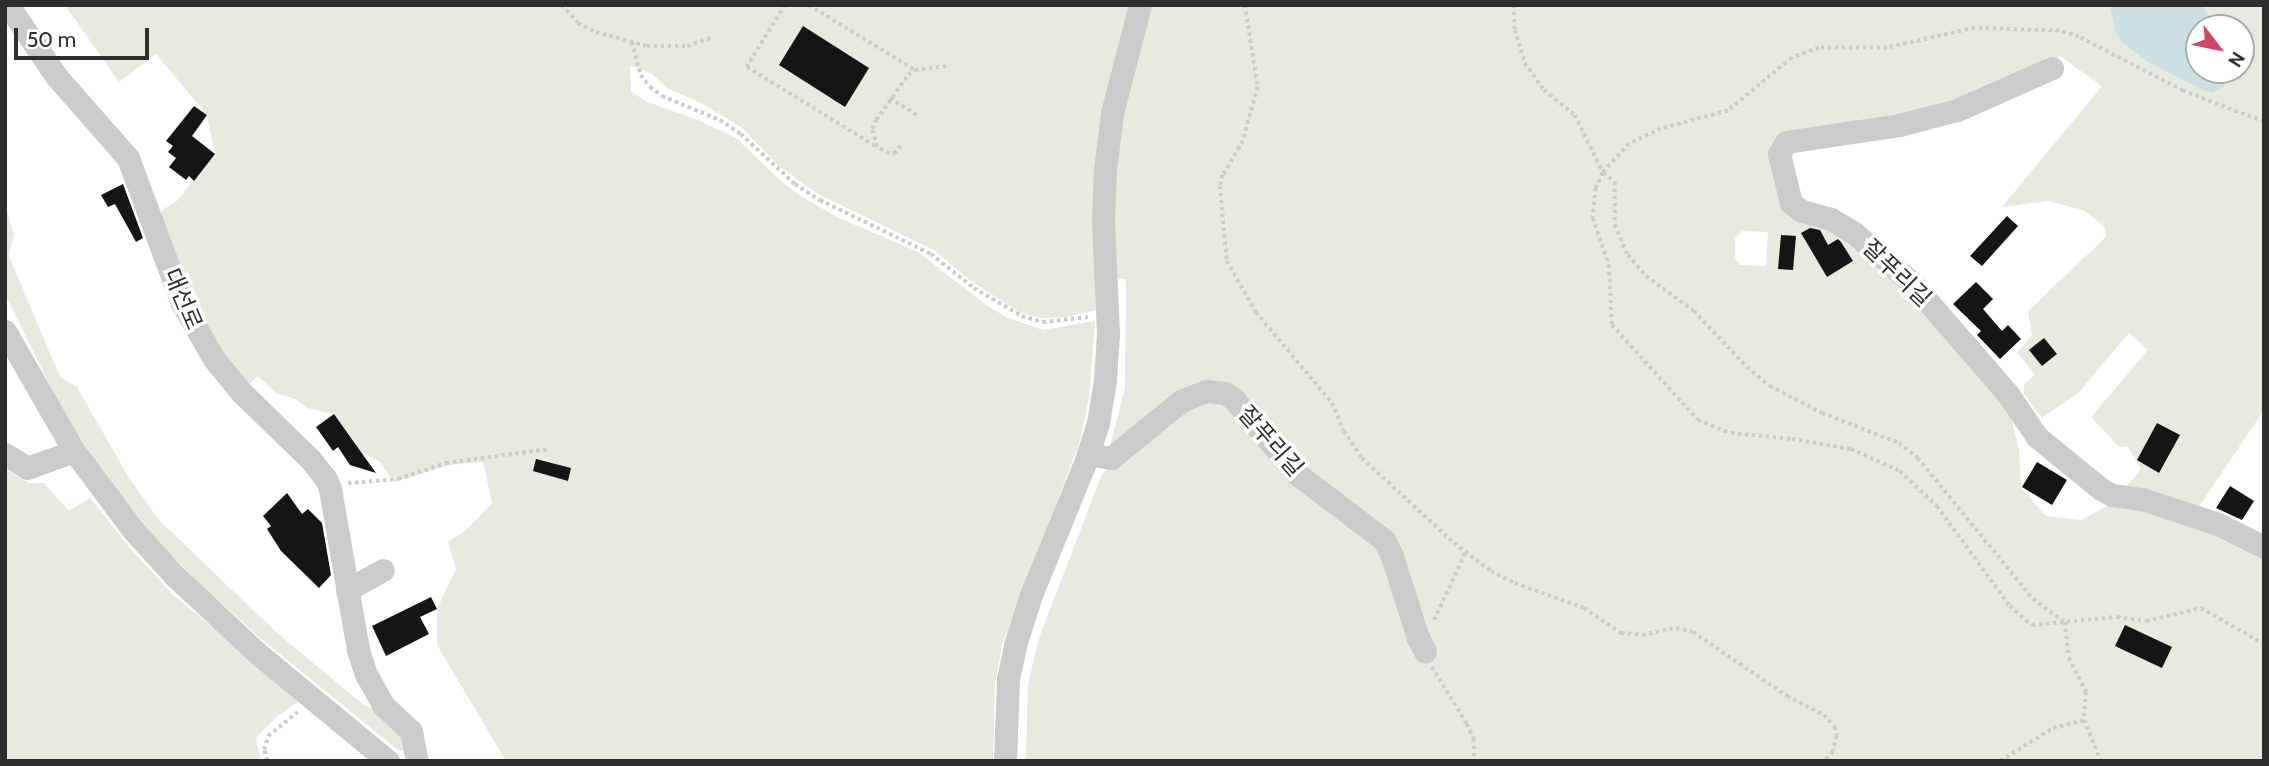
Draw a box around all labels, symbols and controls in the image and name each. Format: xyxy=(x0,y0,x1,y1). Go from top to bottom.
scale bar xyxy=(18,14,152,58)
north arrow xyxy=(2185,14,2255,84)
text: 50 m xyxy=(27,27,76,52)
text: N xyxy=(2223,48,2250,71)
street label: 잘푸리길 xyxy=(1857,234,1937,312)
street label: 대선로 xyxy=(158,264,208,334)
street label: 잘푸리길 xyxy=(1233,400,1309,482)

